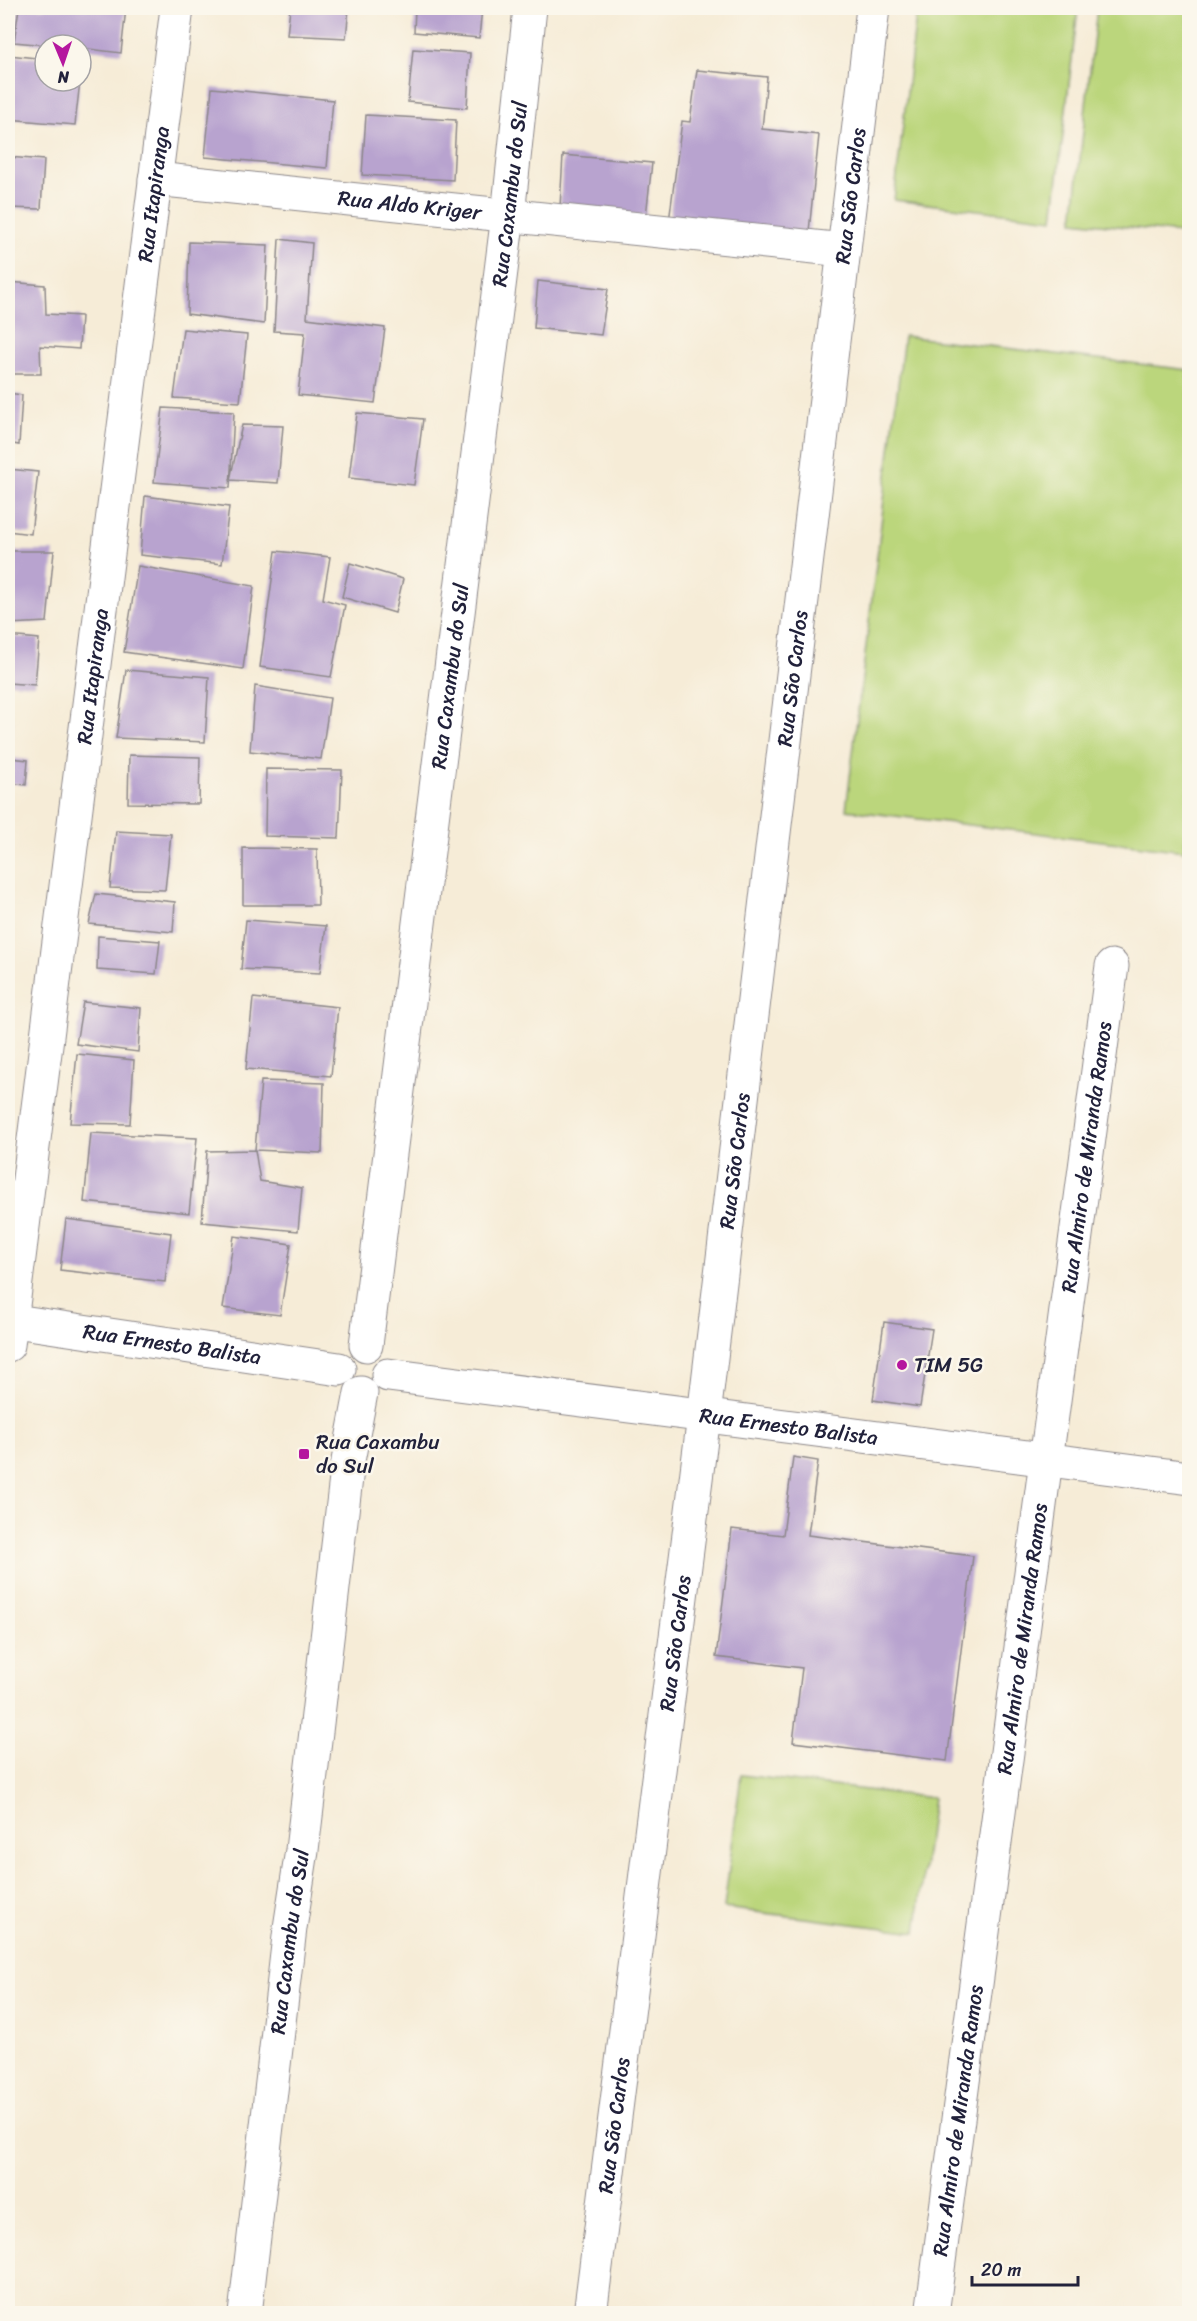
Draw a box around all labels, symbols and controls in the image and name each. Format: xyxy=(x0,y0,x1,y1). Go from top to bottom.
north arrow xyxy=(33,33,93,93)
text: N xyxy=(57,63,71,92)
street label: Rua Caxambu do Sul xyxy=(480,98,539,289)
street label: Rua Itapiranga xyxy=(126,124,181,264)
street label: Rua São Carlos xyxy=(823,125,877,266)
street label: Rua Aldo Kriger xyxy=(336,179,485,232)
street label: Rua Caxambu do Sul xyxy=(420,580,481,771)
street label: Rua Itapiranga xyxy=(65,606,120,746)
street label: Rua São Carlos xyxy=(766,608,820,749)
street label: Rua Almiro de Miranda Ramos xyxy=(1050,1019,1123,1295)
street label: Rua São Carlos xyxy=(708,1091,762,1231)
street label: Rua Ernesto Balista xyxy=(81,1312,264,1376)
place label: TIM 5G xyxy=(914,1346,983,1384)
marker: TIM 5G xyxy=(895,1358,909,1372)
street label: Rua Ernesto Balista xyxy=(697,1396,881,1457)
place label: Rua Caxambu do Sul xyxy=(316,1423,440,1485)
marker: Rua Caxambu do Sul xyxy=(297,1447,311,1461)
street label: Rua Almiro de Miranda Ramos xyxy=(985,1501,1059,1777)
street label: Rua São Carlos xyxy=(648,1573,703,1714)
street label: Rua Caxambu do Sul xyxy=(259,1845,321,2036)
street label: Rua Almiro de Miranda Ramos xyxy=(921,1982,995,2259)
street label: Rua São Carlos xyxy=(586,2055,641,2196)
scale bar xyxy=(972,2249,1078,2287)
text: 20 m xyxy=(981,2254,1021,2286)

